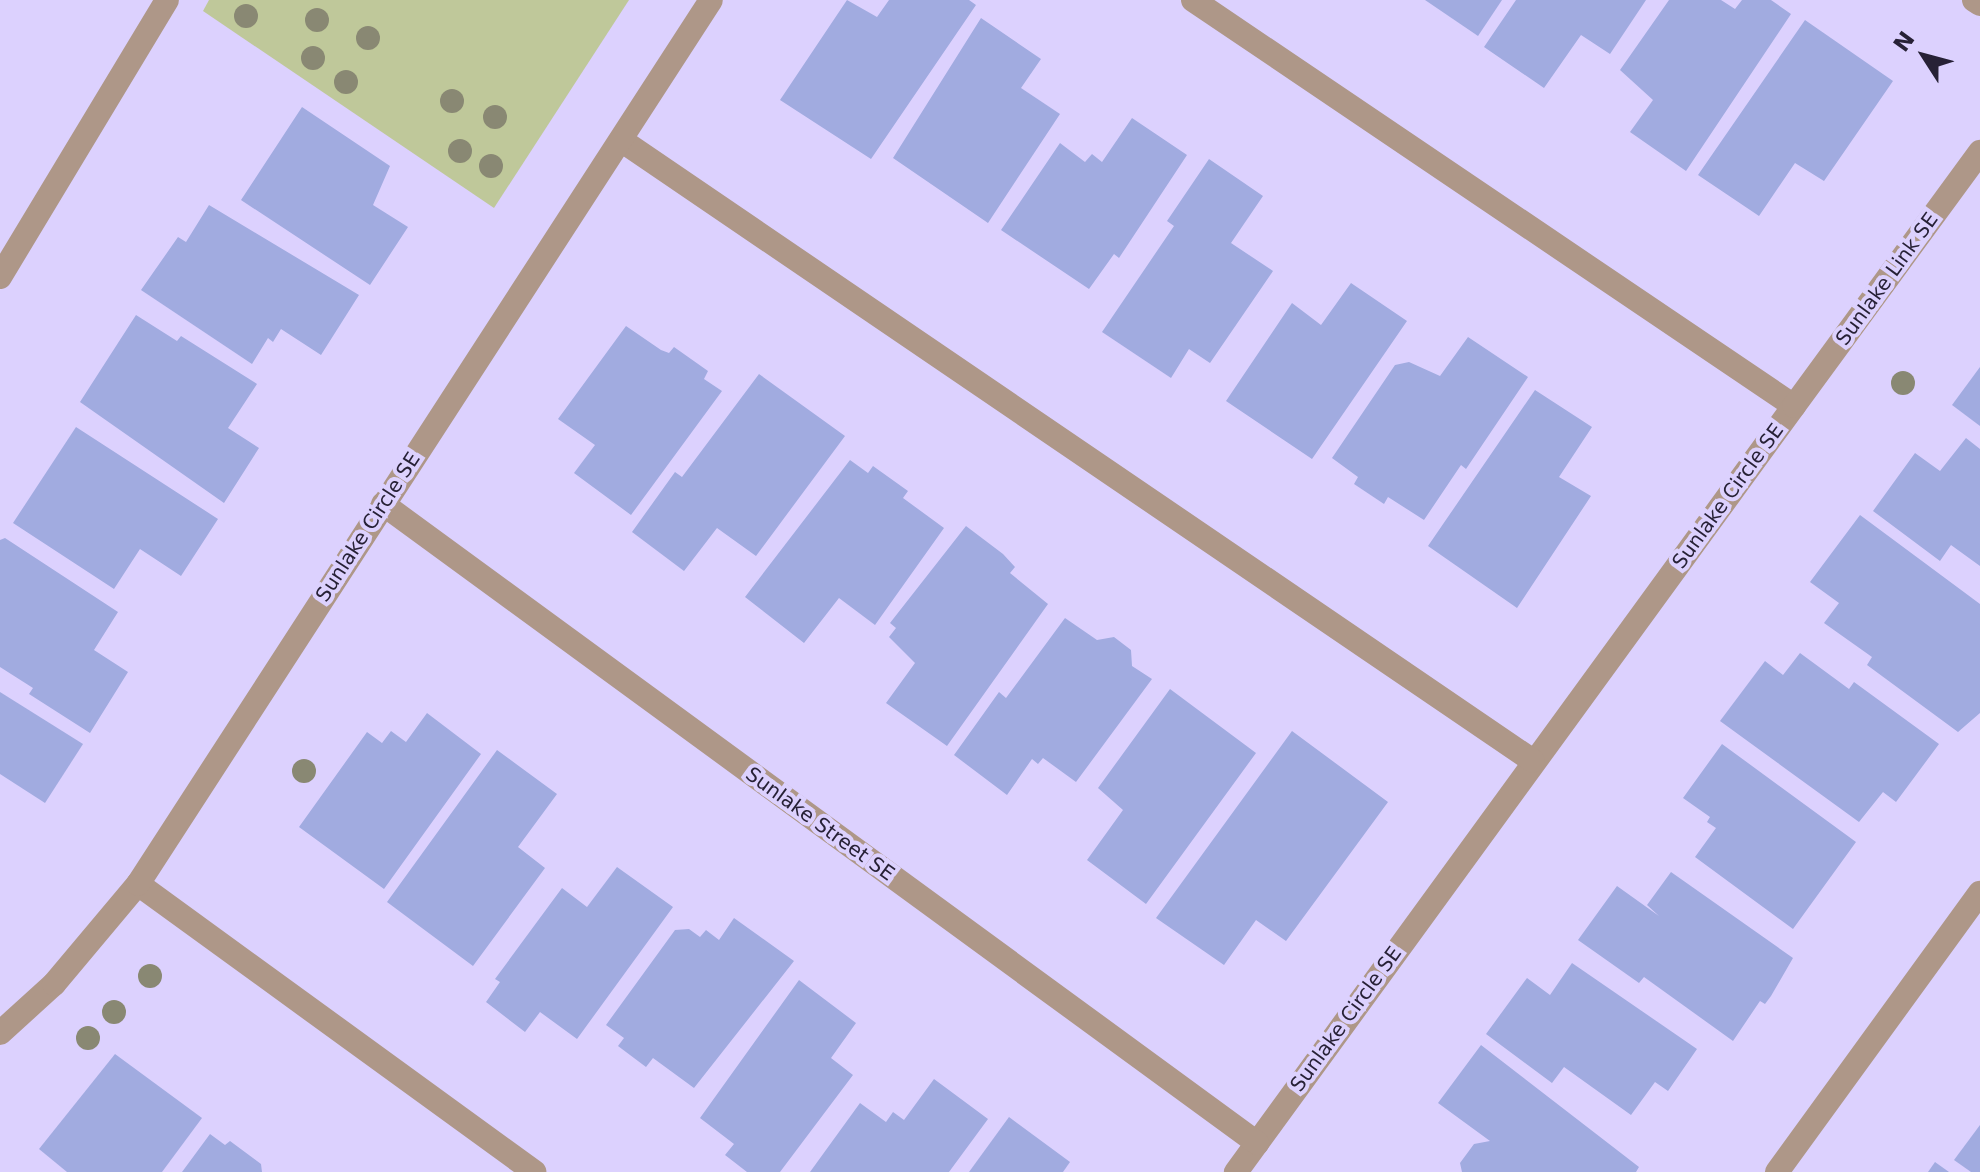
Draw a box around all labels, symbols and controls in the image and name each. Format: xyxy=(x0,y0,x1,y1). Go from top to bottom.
north arrow xyxy=(1884,16,1964,96)
text: N xyxy=(1889,27,1920,56)
street label: Sunlake Link SE xyxy=(1831,208,1943,350)
street label: Sunlake Circle SE xyxy=(1667,419,1789,573)
street label: Sunlake Circle SE xyxy=(311,448,425,606)
street label: Sunlake Street SE xyxy=(741,762,899,886)
street label: Sunlake Circle SE xyxy=(1285,942,1407,1096)

